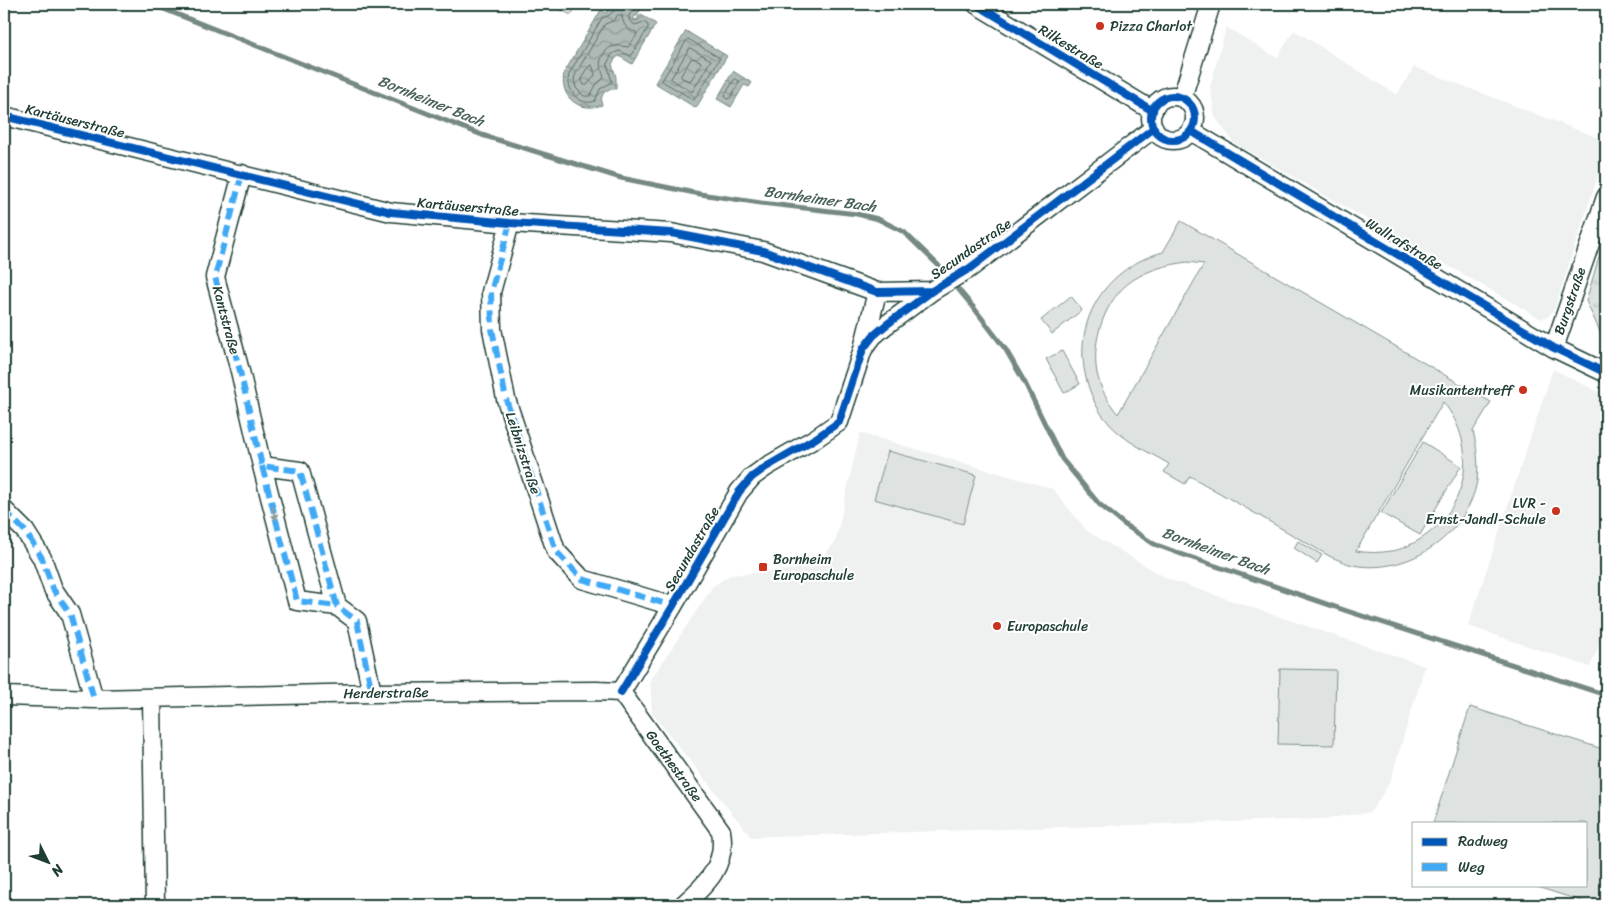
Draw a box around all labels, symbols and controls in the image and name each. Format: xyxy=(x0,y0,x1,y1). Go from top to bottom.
place label: Pizza Charlot xyxy=(1110,14,1193,39)
street label: Rilkestraße xyxy=(1034,18,1108,76)
marker: Pizza Charlot xyxy=(1094,20,1106,32)
water label: Bornheimer Bach xyxy=(374,68,489,135)
street label: Kartäuserstraße xyxy=(23,97,127,145)
water label: Bornheimer Bach xyxy=(762,178,879,220)
street label: Kartäuserstraße xyxy=(416,190,520,224)
street label: Wallrafstraße xyxy=(1360,211,1448,277)
street label: Secundastraße xyxy=(925,212,1017,286)
street label: Burgstraße xyxy=(1547,264,1593,338)
street label: Kantstraße xyxy=(205,283,247,357)
place label: Musikantentreff xyxy=(1410,378,1516,403)
marker: Musikantentreff xyxy=(1517,384,1529,396)
street label: Leibnizstraße xyxy=(498,408,548,498)
place label: LVR - Ernst-Jandl-Schule xyxy=(1426,491,1546,532)
street label: Secundastraße xyxy=(658,502,726,596)
marker: LVR - Ernst-Jandl-Schule xyxy=(1550,505,1562,517)
one-way arrow xyxy=(270,506,278,521)
water label: Bornheimer Bach xyxy=(1159,520,1274,583)
place label: Bornheim Europaschule xyxy=(773,547,854,588)
marker: Bornheim Europaschule xyxy=(757,561,769,573)
place label: Europaschule xyxy=(1007,614,1088,639)
marker: Europaschule xyxy=(991,620,1003,632)
street label: Herderstraße xyxy=(343,680,429,706)
street label: Goethestraße xyxy=(639,724,709,808)
legend xyxy=(1412,822,1588,886)
text: Radweg xyxy=(1458,828,1508,854)
north arrow xyxy=(22,836,72,886)
text: Weg xyxy=(1458,854,1485,880)
text: N xyxy=(45,858,70,883)

